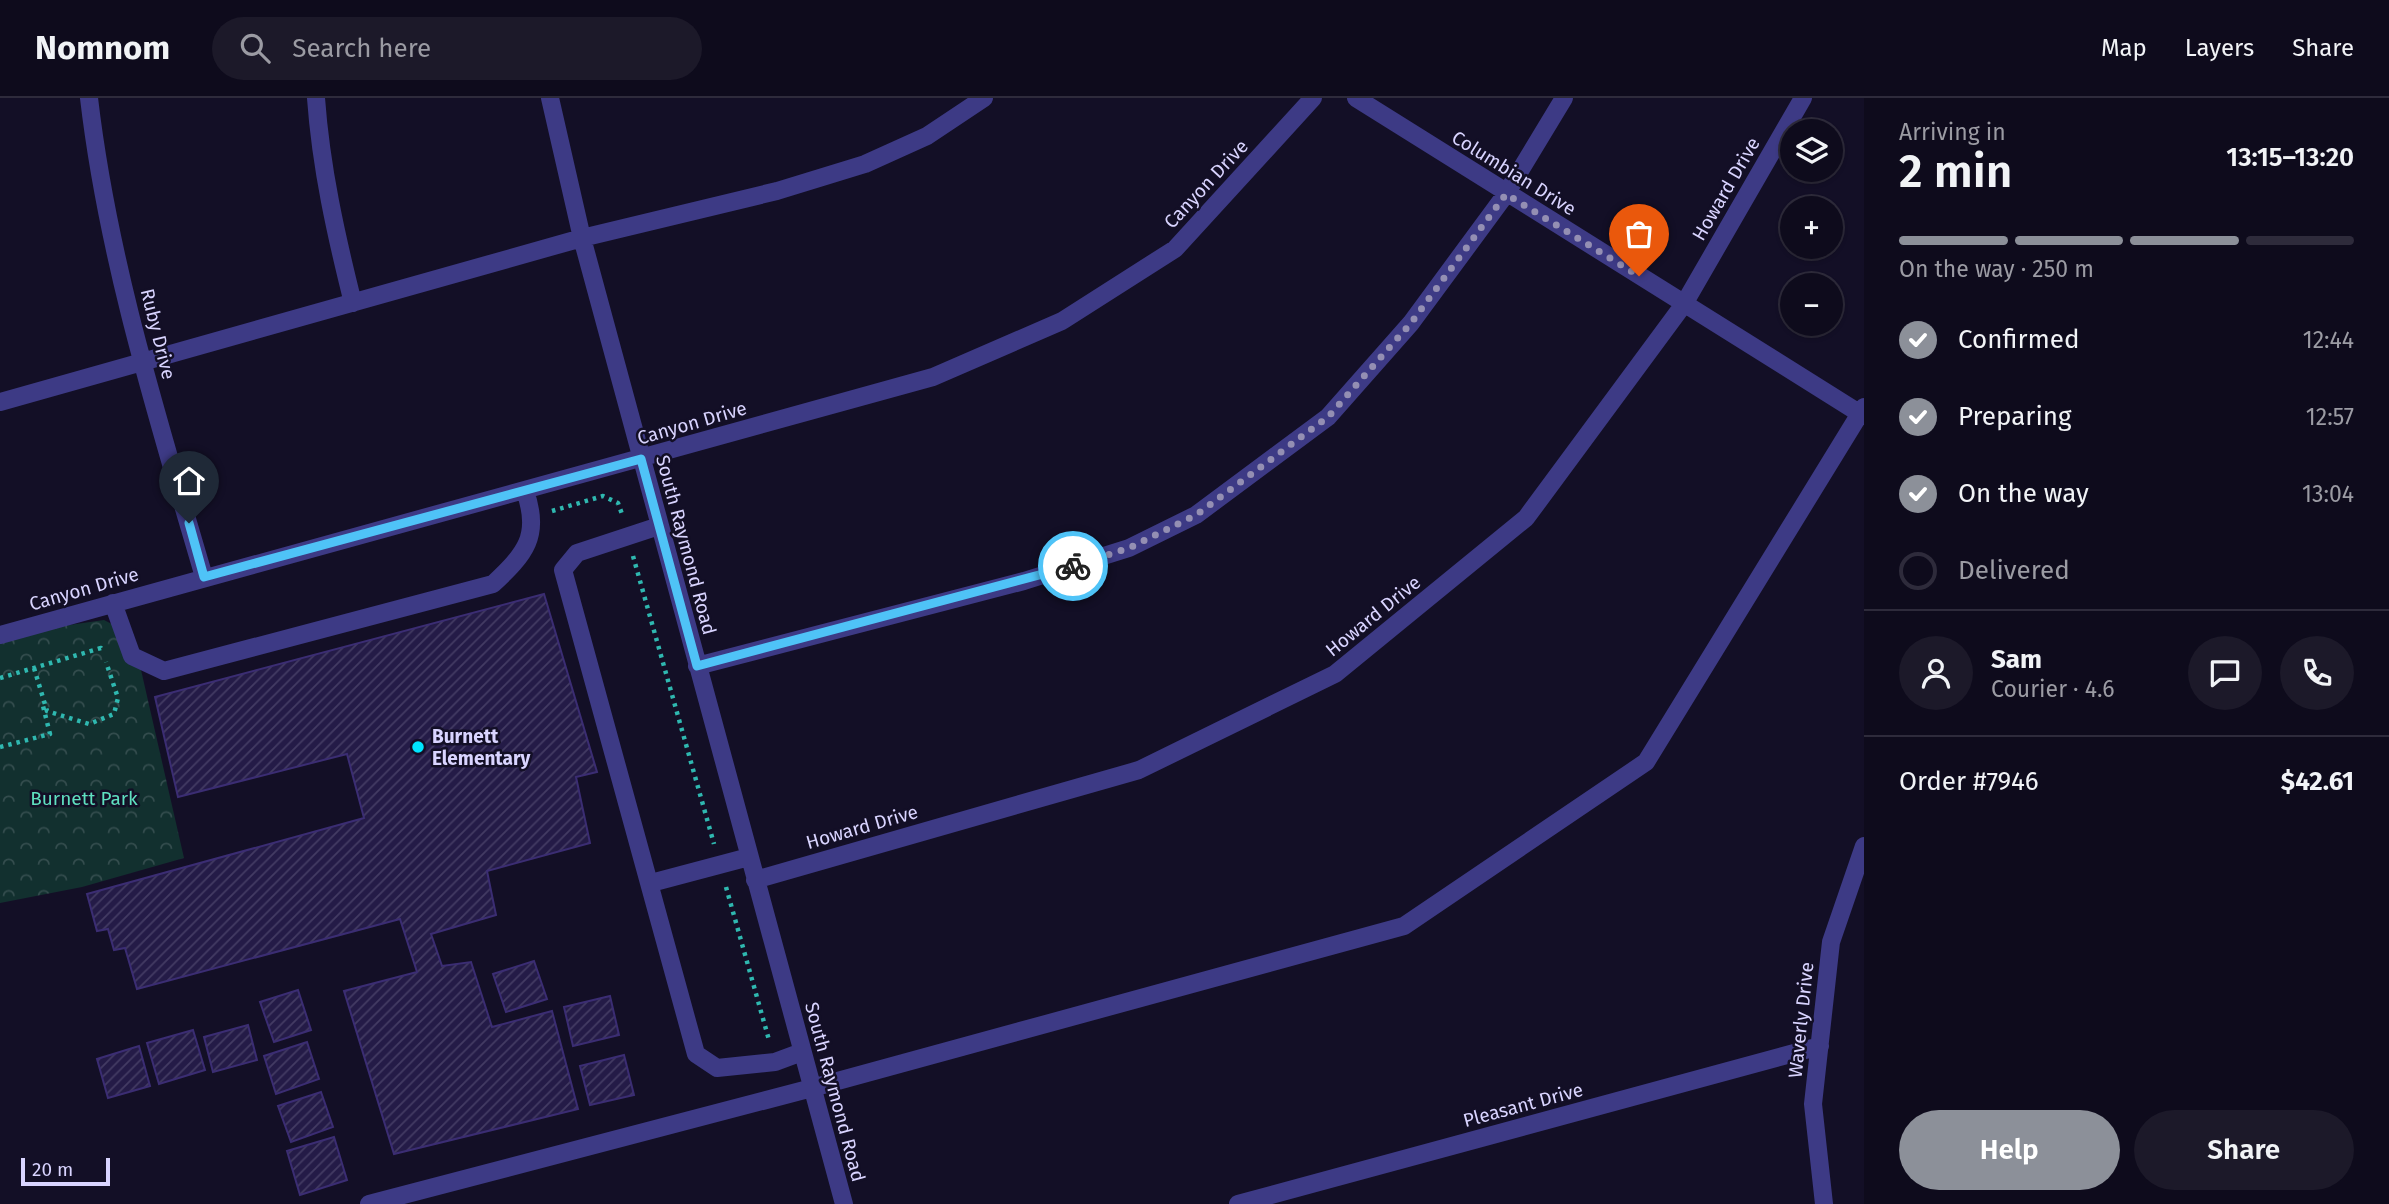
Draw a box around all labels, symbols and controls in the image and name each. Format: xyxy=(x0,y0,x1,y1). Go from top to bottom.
search box xyxy=(212,17,702,80)
text: Nomnom xyxy=(35,28,170,68)
icon: search xyxy=(236,29,274,67)
text: Search here xyxy=(292,33,431,64)
text: Map xyxy=(2101,34,2147,62)
text: Layers xyxy=(2185,34,2254,62)
text: Share xyxy=(2292,34,2354,62)
text: Arriving in xyxy=(1899,118,2006,146)
map controls xyxy=(1780,119,1843,336)
button: layers xyxy=(1780,119,1843,182)
street label: Columbian Drive xyxy=(1448,126,1580,220)
street label: Howard Drive xyxy=(1687,133,1765,245)
street label: Canyon Drive xyxy=(1159,135,1253,233)
text: 13:15–13:20 xyxy=(2226,142,2354,173)
text: 2 min xyxy=(1899,144,2012,199)
button: + xyxy=(1780,196,1843,259)
pin xyxy=(1609,204,1669,276)
icon: bag xyxy=(1620,215,1658,253)
text: On the way · 250 m xyxy=(1899,255,2094,283)
button: − xyxy=(1780,273,1843,336)
street label: Ruby Drive xyxy=(136,286,180,382)
icon: check xyxy=(1899,321,1937,359)
text: Confirmed xyxy=(1958,324,2079,355)
text: 12:44 xyxy=(2303,326,2354,354)
street label: Canyon Drive xyxy=(635,396,749,450)
icon: check xyxy=(1899,398,1937,436)
text: Preparing xyxy=(1958,401,2071,432)
text: 12:57 xyxy=(2306,403,2354,431)
pin xyxy=(159,451,219,523)
street label: South Raymond Road xyxy=(651,453,721,637)
icon: home xyxy=(170,462,208,500)
icon: check xyxy=(1899,475,1937,513)
text: On the way xyxy=(1958,478,2089,509)
text: 13:04 xyxy=(2302,480,2354,508)
courier xyxy=(1038,531,1108,601)
icon: bike xyxy=(1054,547,1092,585)
text: Delivered xyxy=(1958,555,2070,586)
street label: Canyon Drive xyxy=(27,562,141,616)
street label: Howard Drive xyxy=(1321,571,1425,661)
button: person xyxy=(1899,636,1973,710)
button: chat xyxy=(2188,636,2262,710)
button: phone xyxy=(2280,636,2354,710)
text: Sam xyxy=(1991,644,2042,675)
text: Courier · 4.6 xyxy=(1991,675,2115,703)
place label: Burnett Elementary xyxy=(432,725,531,770)
marker: Burnett Elementary xyxy=(410,739,426,755)
text: Order #7946 xyxy=(1899,766,2039,797)
text: $42.61 xyxy=(2281,766,2354,797)
park label: Burnett Park xyxy=(30,787,138,810)
street label: Howard Drive xyxy=(803,800,921,854)
street label: Waverly Drive xyxy=(1783,961,1819,1079)
street label: South Raymond Road xyxy=(800,1000,870,1184)
street label: Pleasant Drive xyxy=(1461,1078,1585,1132)
button: Help xyxy=(1899,1110,2120,1190)
button: Share xyxy=(2134,1110,2354,1190)
scale bar xyxy=(21,1155,110,1187)
text: 20 m xyxy=(32,1158,73,1181)

